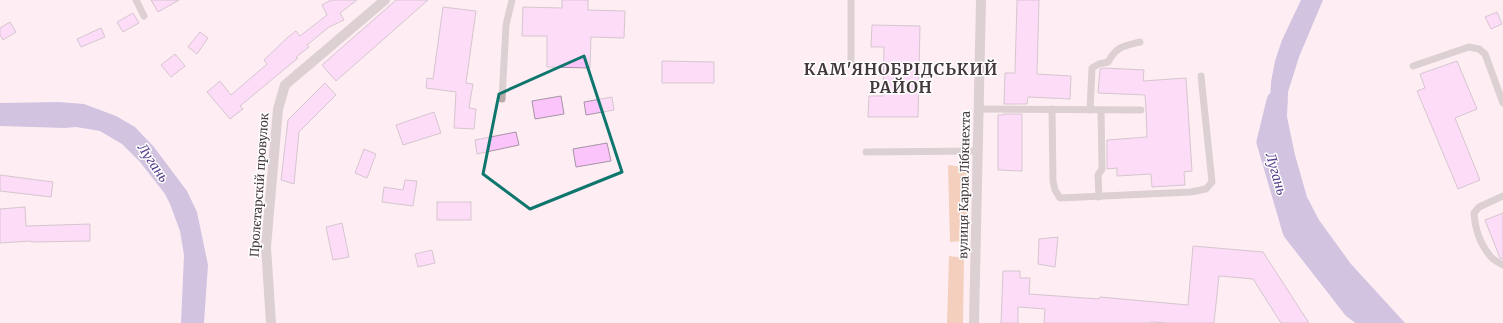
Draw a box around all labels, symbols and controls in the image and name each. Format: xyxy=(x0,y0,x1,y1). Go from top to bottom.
district label: КАМ'ЯНОБРІДСЬКИЙ РАЙОН xyxy=(804,59,998,97)
street label: вулиця Карла Лібкнехта xyxy=(955,110,973,259)
street label: Пролєтарскій провулок xyxy=(246,112,272,258)
water label: Лугань xyxy=(133,139,172,186)
water label: Лугань xyxy=(1262,150,1290,197)

